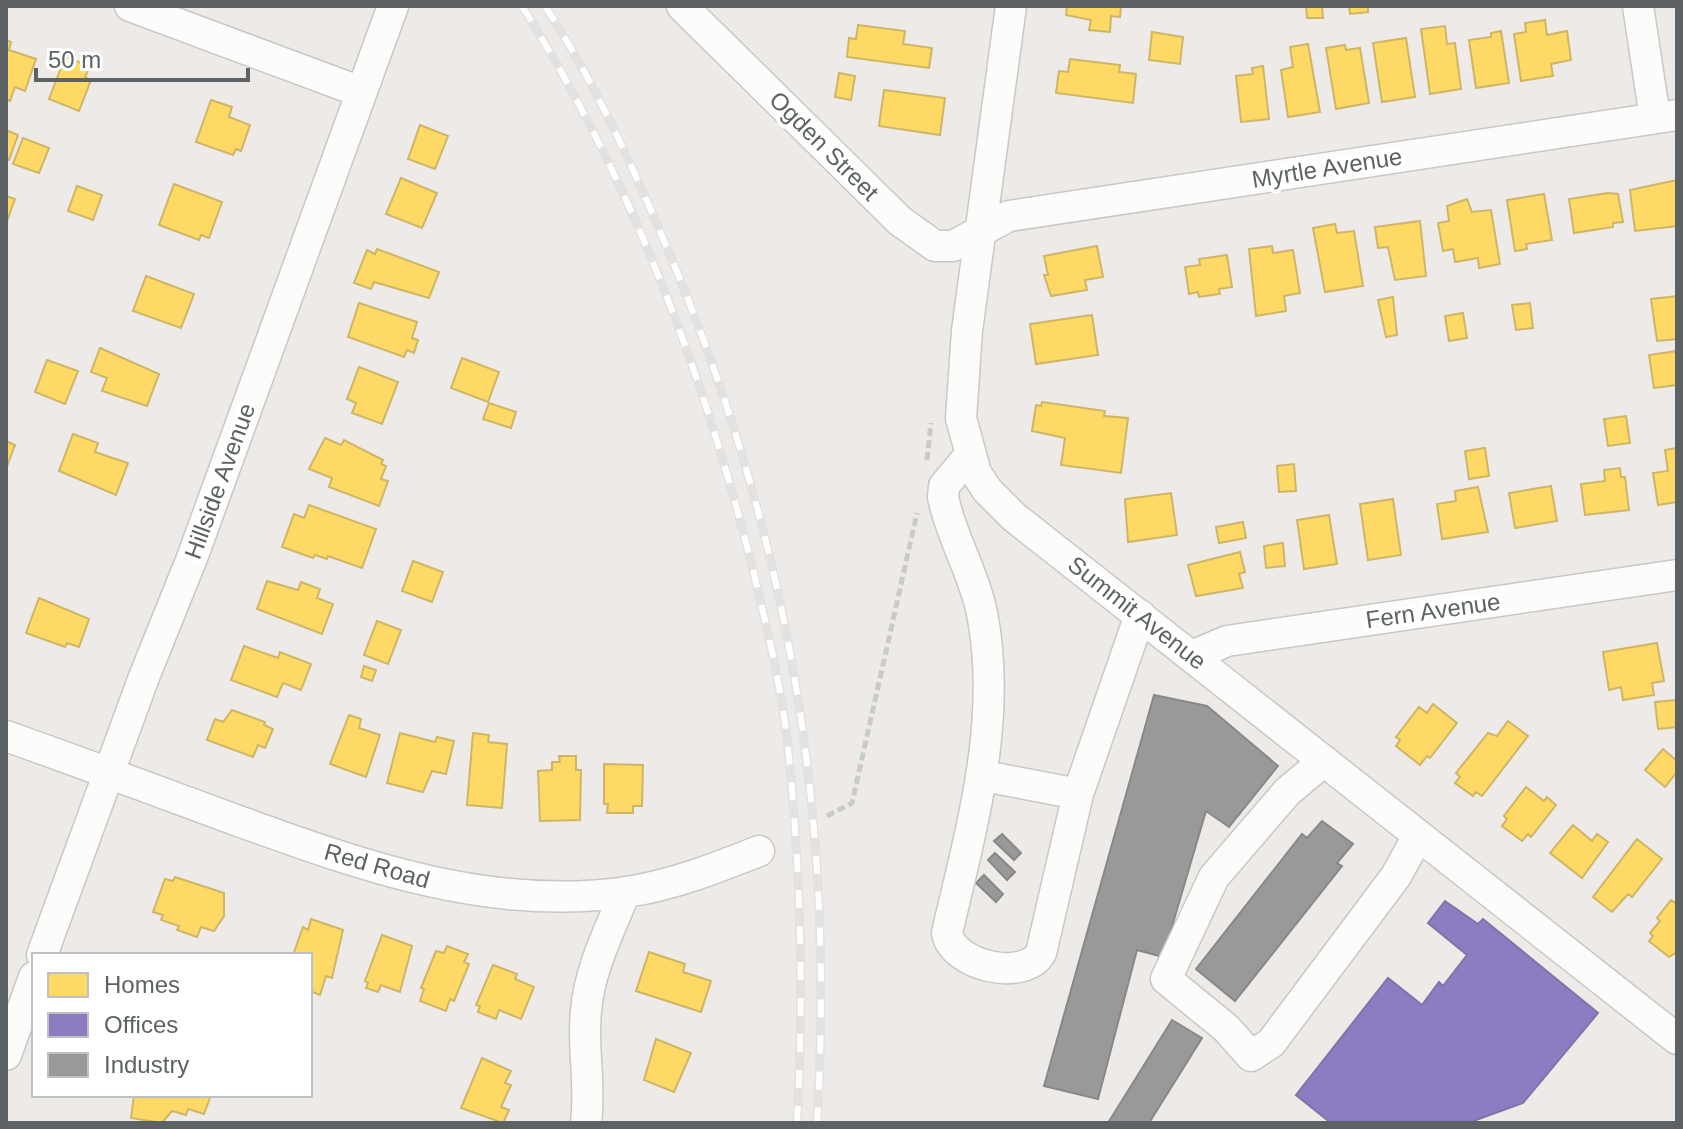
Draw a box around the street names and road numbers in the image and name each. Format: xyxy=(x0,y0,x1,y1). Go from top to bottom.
street label: Ogden Street xyxy=(764,86,885,206)
street label: Myrtle Avenue xyxy=(1250,142,1404,193)
street label: Hillside Avenue xyxy=(179,399,260,562)
street label: Summit Avenue xyxy=(1063,550,1212,675)
street label: Fern Avenue xyxy=(1364,588,1502,633)
street label: Red Road xyxy=(321,838,433,893)

